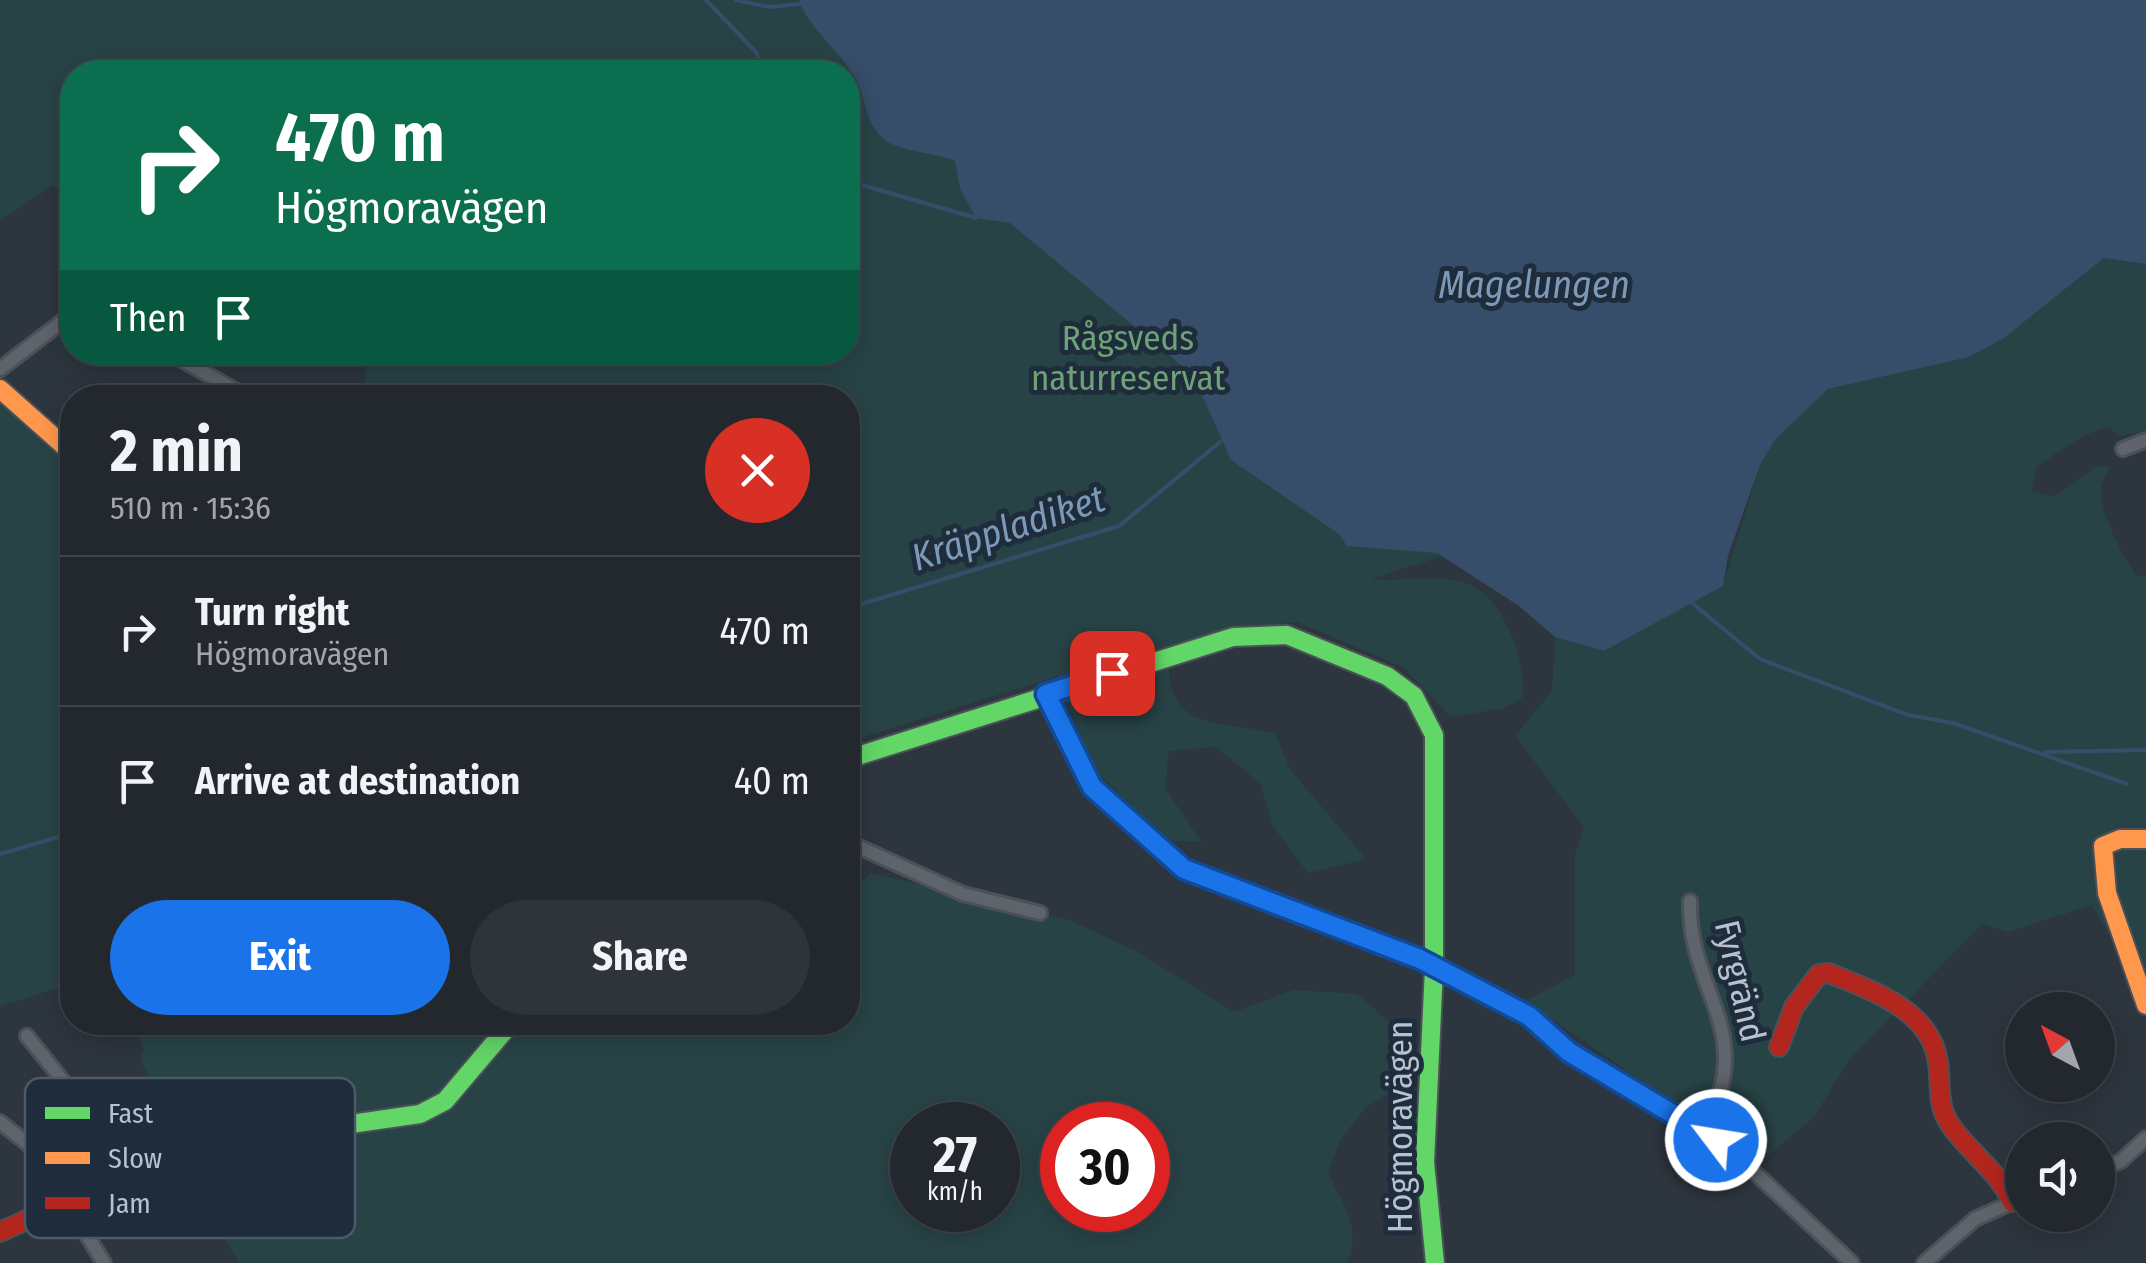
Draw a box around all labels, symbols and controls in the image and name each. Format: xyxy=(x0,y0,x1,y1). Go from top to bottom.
text: 470 m xyxy=(275,96,445,180)
icon: right xyxy=(110,100,240,230)
text: Högmoravägen xyxy=(275,181,548,235)
water label: Magelungen xyxy=(1438,262,1630,308)
icon: arrive xyxy=(206,290,261,345)
text: Then xyxy=(110,295,186,341)
park label: Rågsveds naturreservat xyxy=(1031,317,1226,399)
text: 2 min xyxy=(110,415,243,487)
button: close xyxy=(705,418,810,523)
water label: Kräppladiket xyxy=(906,475,1111,581)
text: 510 m · 15:36 xyxy=(110,489,271,527)
text: Turn right xyxy=(195,589,349,635)
icon: right xyxy=(110,604,165,659)
text: 470 m xyxy=(719,608,810,654)
pin xyxy=(1070,631,1155,716)
text: Högmoravägen xyxy=(195,635,389,673)
icon: arrive xyxy=(1085,646,1140,701)
icon: arrive xyxy=(110,754,165,809)
text: Arrive at destination xyxy=(195,758,520,804)
text: 40 m xyxy=(734,758,810,804)
button: Exit xyxy=(110,900,450,1015)
button: Share xyxy=(470,900,810,1015)
street label: Fyrgränd xyxy=(1706,916,1774,1046)
north arrow xyxy=(2005,992,2115,1102)
map controls xyxy=(2005,992,2115,1232)
street label: Högmoravägen xyxy=(1379,1021,1421,1233)
legend xyxy=(25,1078,355,1238)
position arrow xyxy=(1664,1088,1768,1192)
text: Fast xyxy=(108,1097,154,1130)
speed limit sign: 30 xyxy=(1040,1102,1170,1232)
button: sound xyxy=(2005,1122,2115,1232)
text: 27 xyxy=(933,1125,977,1185)
text: Slow xyxy=(108,1142,162,1175)
text: km/h xyxy=(927,1177,983,1207)
text: Jam xyxy=(108,1187,151,1220)

